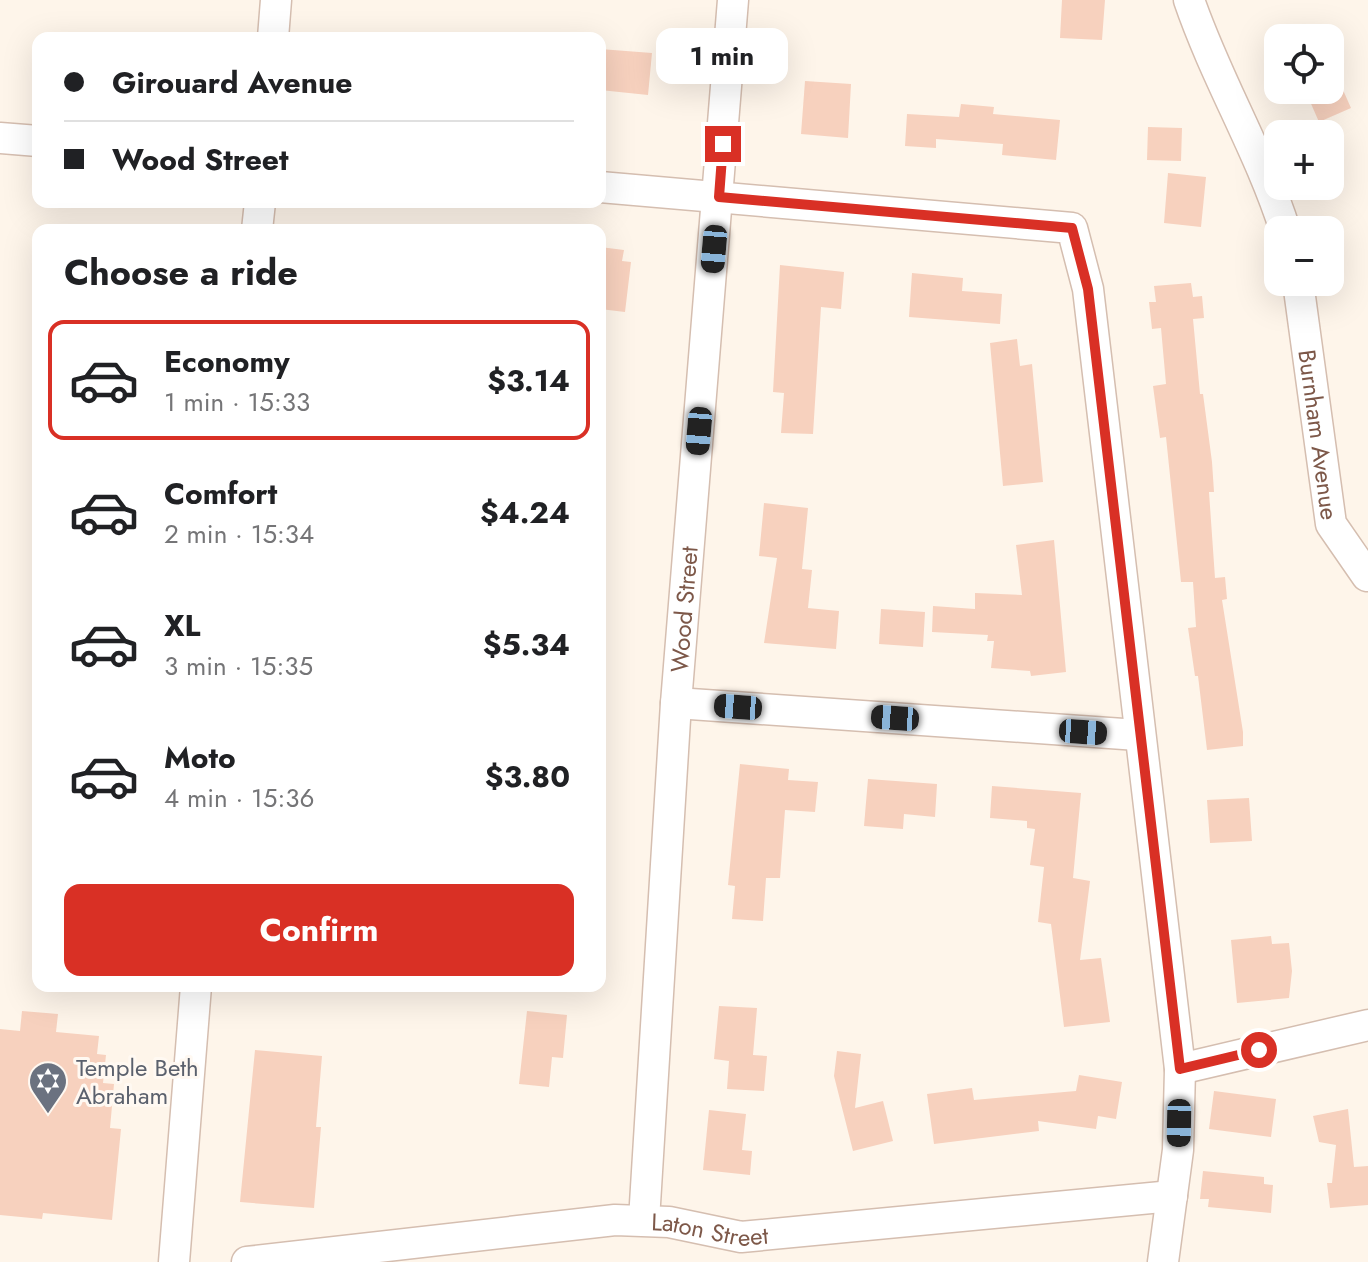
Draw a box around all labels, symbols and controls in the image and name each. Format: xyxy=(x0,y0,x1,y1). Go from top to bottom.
map controls xyxy=(1264,24,1344,296)
button: locate xyxy=(1264,24,1344,104)
callout: 1 min xyxy=(657,28,789,84)
text: 1 min xyxy=(690,37,754,75)
text: Girouard Avenue xyxy=(112,61,352,104)
button: + xyxy=(1264,120,1344,200)
route end xyxy=(705,126,741,162)
text: Wood Street xyxy=(112,138,289,181)
button: − xyxy=(1264,216,1344,296)
car xyxy=(700,224,728,274)
text: Choose a ride xyxy=(64,246,298,298)
text: Economy xyxy=(164,340,290,383)
icon: car xyxy=(68,344,140,416)
street label: Burnham Avenue xyxy=(1290,347,1348,522)
text: $3.14 xyxy=(487,359,570,402)
text: 1 min · 15:33 xyxy=(164,383,310,421)
car xyxy=(685,406,713,456)
text: Comfort xyxy=(164,472,277,515)
icon: car xyxy=(68,476,140,548)
text: $4.24 xyxy=(480,491,570,534)
text: 2 min · 15:34 xyxy=(164,515,314,553)
street label: Wood Street xyxy=(661,545,706,674)
text: XL xyxy=(164,604,200,647)
icon: car xyxy=(68,608,140,680)
text: $5.34 xyxy=(483,623,570,666)
text: 3 min · 15:35 xyxy=(164,647,313,685)
car xyxy=(713,693,763,721)
car xyxy=(870,704,920,732)
car xyxy=(1058,718,1108,746)
text: Moto xyxy=(164,736,236,779)
icon: car xyxy=(68,740,140,812)
text: $3.80 xyxy=(485,755,570,798)
text: 4 min · 15:36 xyxy=(164,779,314,817)
button: Confirm xyxy=(64,884,574,976)
route start xyxy=(1241,1032,1277,1068)
place label: Temple Beth Abraham xyxy=(76,1050,199,1113)
synagogue icon: Temple Beth Abraham xyxy=(27,1060,69,1115)
car xyxy=(1167,1099,1191,1147)
street label: Laton Street xyxy=(651,1204,770,1255)

